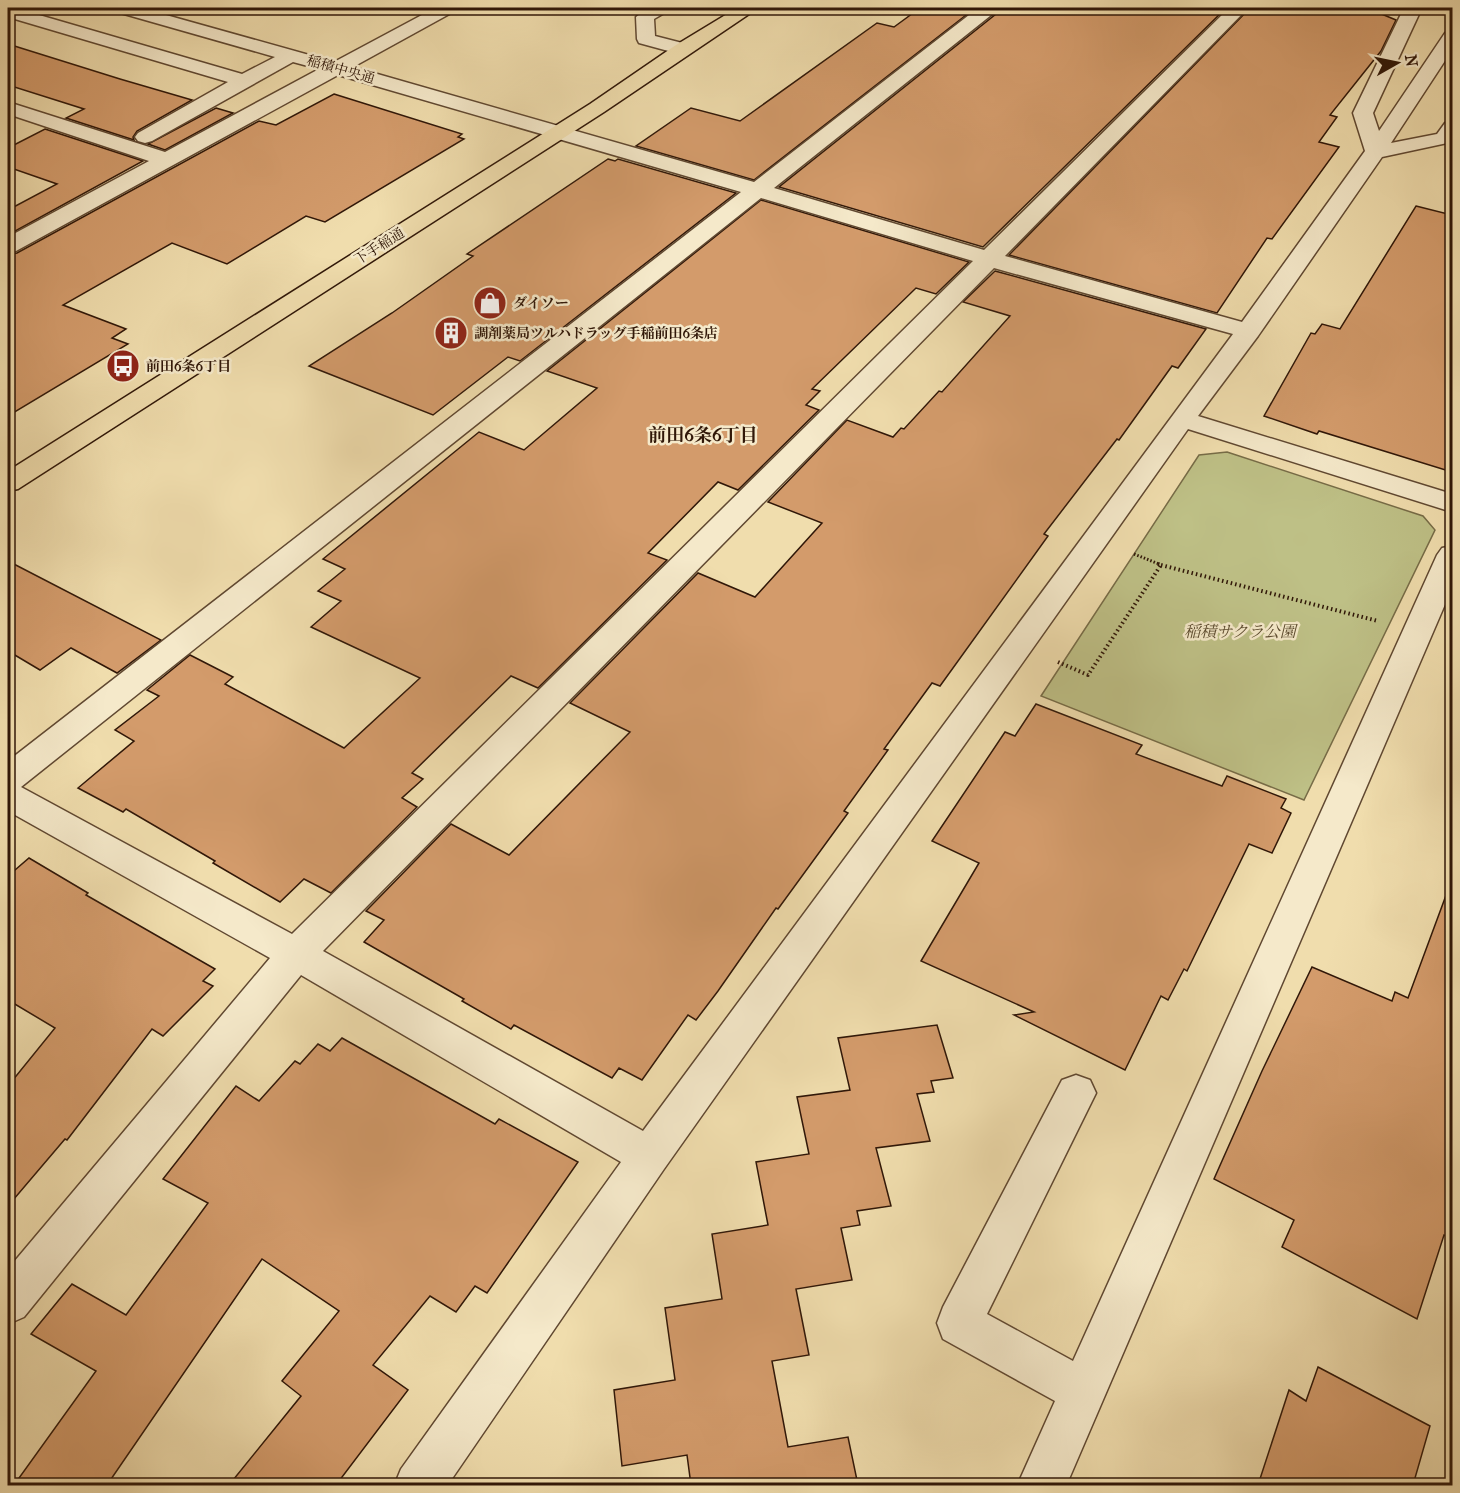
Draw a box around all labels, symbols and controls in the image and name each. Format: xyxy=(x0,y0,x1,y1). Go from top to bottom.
north arrow xyxy=(1367,33,1427,93)
street label: 稲積中央通 xyxy=(305,52,377,87)
text: N xyxy=(1401,53,1422,69)
street label: 下手稲通 xyxy=(351,224,408,268)
shop icon: ダイソー xyxy=(472,285,508,321)
place label: ダイソー xyxy=(513,295,569,312)
building icon: 調剤薬局ツルハドラッグ手稲前田6条店 xyxy=(433,315,469,351)
place label: 調剤薬局ツルハドラッグ手稲前田6条店 xyxy=(474,325,718,342)
bus stop icon: 前田6条6丁目 xyxy=(105,348,141,384)
place label: 前田6条6丁目 xyxy=(146,358,231,375)
district label: 前田6条6丁目 xyxy=(648,425,758,446)
park label: 稲積サクラ公園 xyxy=(1184,622,1299,641)

